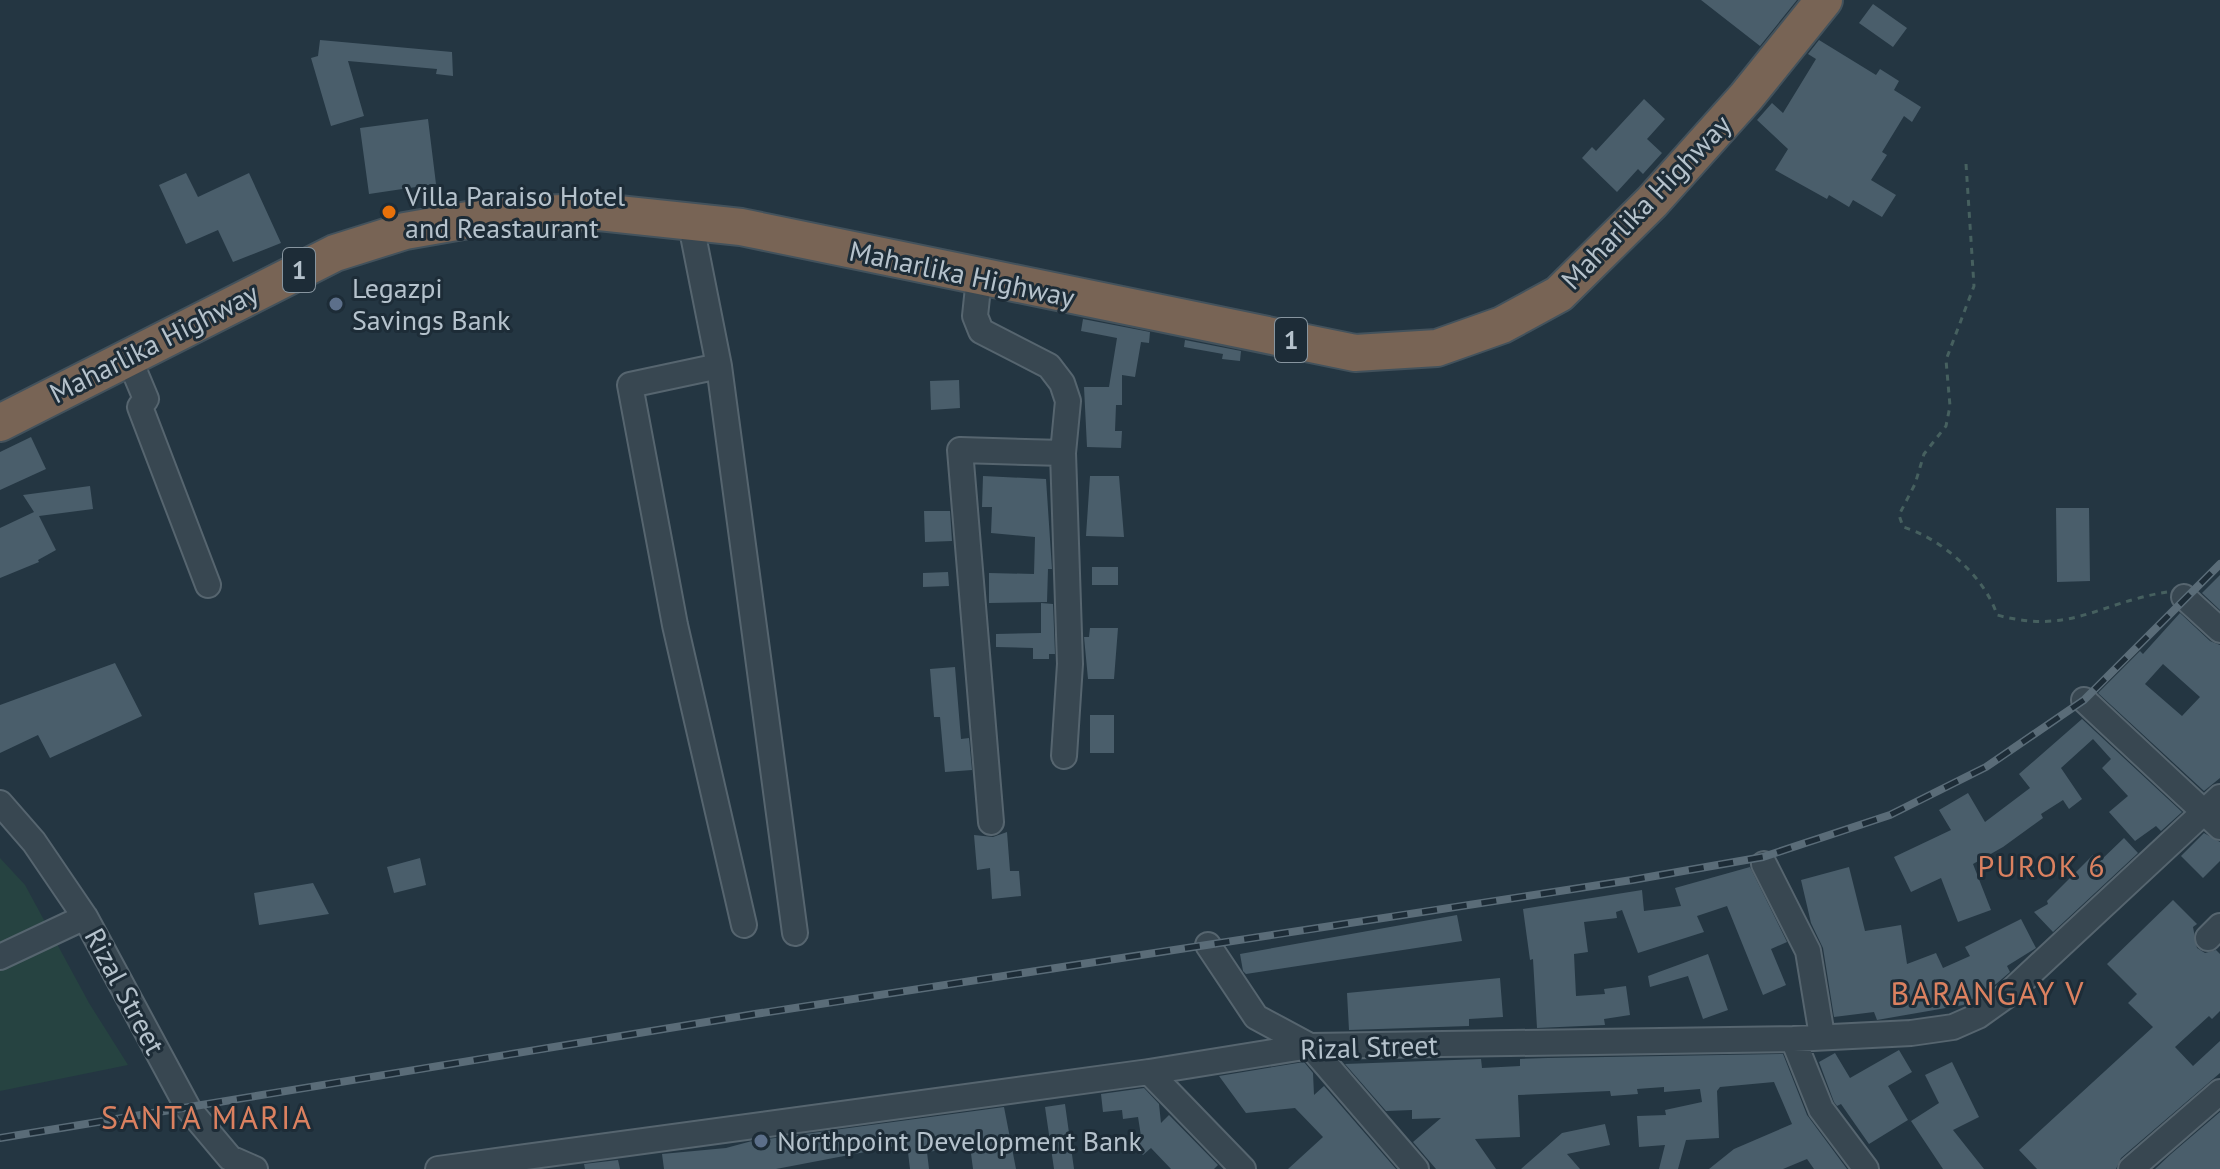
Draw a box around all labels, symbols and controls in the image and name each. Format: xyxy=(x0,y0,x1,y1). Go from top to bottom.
street label: Maharlika Highway xyxy=(1553,106,1739,297)
place label: Villa Paraiso Hotel and Reastaurant xyxy=(404,177,625,246)
marker: Villa Paraiso Hotel and Reastaurant xyxy=(380,203,398,221)
street label: Maharlika Highway xyxy=(846,232,1078,315)
road number: 1 xyxy=(283,248,315,292)
place label: Legazpi Savings Bank xyxy=(352,269,511,338)
street label: Maharlika Highway xyxy=(43,274,264,411)
marker: Legazpi Savings Bank xyxy=(327,295,345,313)
road number: 1 xyxy=(1275,318,1307,362)
district label: PUROK 6 xyxy=(1977,846,2107,885)
street label: Rizal Street xyxy=(77,921,174,1061)
district label: BARANGAY V xyxy=(1891,972,2085,1014)
street label: Rizal Street xyxy=(1300,1026,1439,1067)
district label: SANTA MARIA xyxy=(101,1096,313,1138)
place label: Northpoint Development Bank xyxy=(777,1122,1142,1159)
marker: Northpoint Development Bank xyxy=(752,1132,770,1150)

